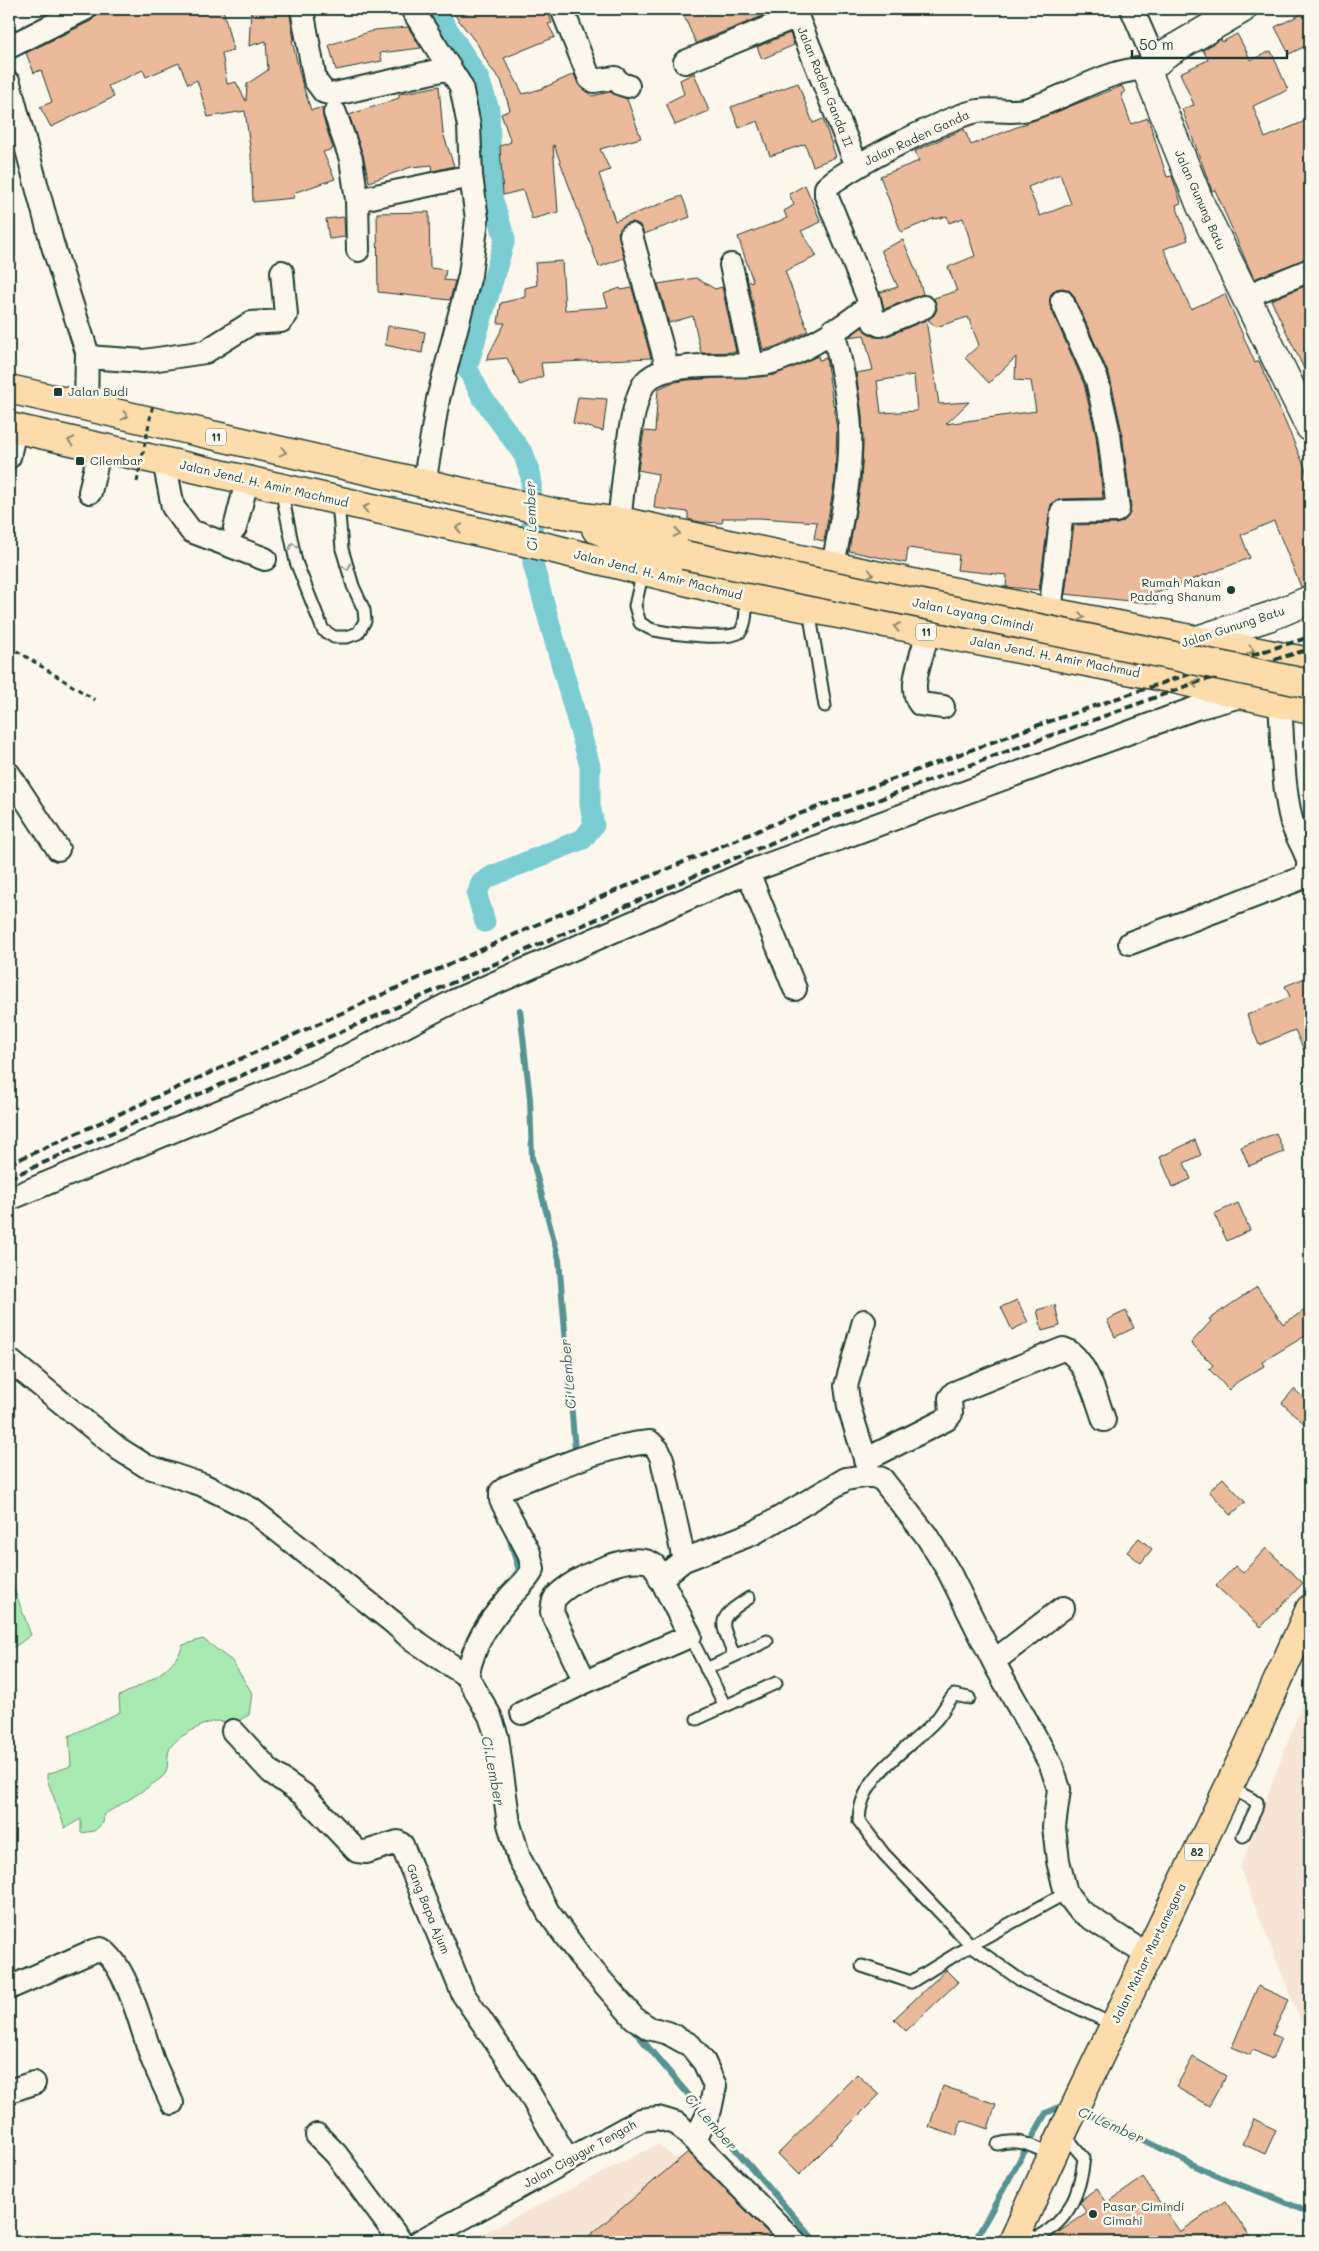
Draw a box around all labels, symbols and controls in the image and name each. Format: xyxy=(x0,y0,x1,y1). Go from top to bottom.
street label: Jalan Raden Ganda II xyxy=(794,24,857,149)
scale bar xyxy=(1132,28,1286,60)
text: 50 m xyxy=(1139,34,1174,54)
street label: Jalan Raden Ganda xyxy=(862,106,972,168)
street label: Jalan Gunung Batu xyxy=(1172,147,1230,252)
place label: Jalan Budi xyxy=(68,383,128,399)
marker: Jalan Budi xyxy=(52,386,64,398)
one-way arrow xyxy=(120,410,129,421)
road number: 11 xyxy=(206,428,226,446)
one-way arrow xyxy=(67,436,76,447)
one-way arrow xyxy=(278,446,287,457)
place label: Cilembar xyxy=(90,452,143,468)
marker: Cilembar xyxy=(74,455,86,467)
street label: Jalan Jend. H. Amir Machmud xyxy=(178,456,351,510)
water label: Ci Lember xyxy=(520,480,541,552)
one-way arrow xyxy=(362,503,371,514)
one-way arrow xyxy=(455,523,464,534)
one-way arrow xyxy=(673,527,682,538)
one-way arrow xyxy=(288,542,299,551)
street label: Jalan Jend. H. Amir Machmud xyxy=(573,545,744,603)
one-way arrow xyxy=(342,563,352,571)
one-way arrow xyxy=(866,568,875,579)
place label: Rumah Makan Padang Shanum xyxy=(1130,574,1221,604)
marker: Rumah Makan Padang Shanum xyxy=(1225,584,1237,596)
street label: Jalan Layang Cimindi xyxy=(911,593,1035,635)
street label: Jalan Gunung Batu xyxy=(1179,602,1286,650)
one-way arrow xyxy=(1077,612,1085,622)
one-way arrow xyxy=(893,622,902,632)
road number: 11 xyxy=(916,624,936,640)
street label: Jalan Jend. H. Amir Machmud xyxy=(969,632,1142,680)
one-way arrow xyxy=(1246,644,1255,654)
one-way arrow xyxy=(1190,678,1199,689)
water label: Ci Lember xyxy=(555,1338,580,1410)
water label: Ci Lember xyxy=(477,1734,510,1807)
road number: 82 xyxy=(1184,1844,1210,1860)
street label: Gang Bapa Ajum xyxy=(404,1861,454,1956)
street label: Jalan Mahar Martanegara xyxy=(1107,1880,1189,2025)
water label: Ci Lember xyxy=(681,2089,742,2155)
water label: Ci Lember xyxy=(1075,2102,1147,2148)
street label: Jalan Cigugur Tengah xyxy=(520,2115,639,2191)
place label: Pasar Cimindi Cimahi xyxy=(1103,2198,1184,2228)
marker: Pasar Cimindi Cimahi xyxy=(1087,2208,1099,2220)

